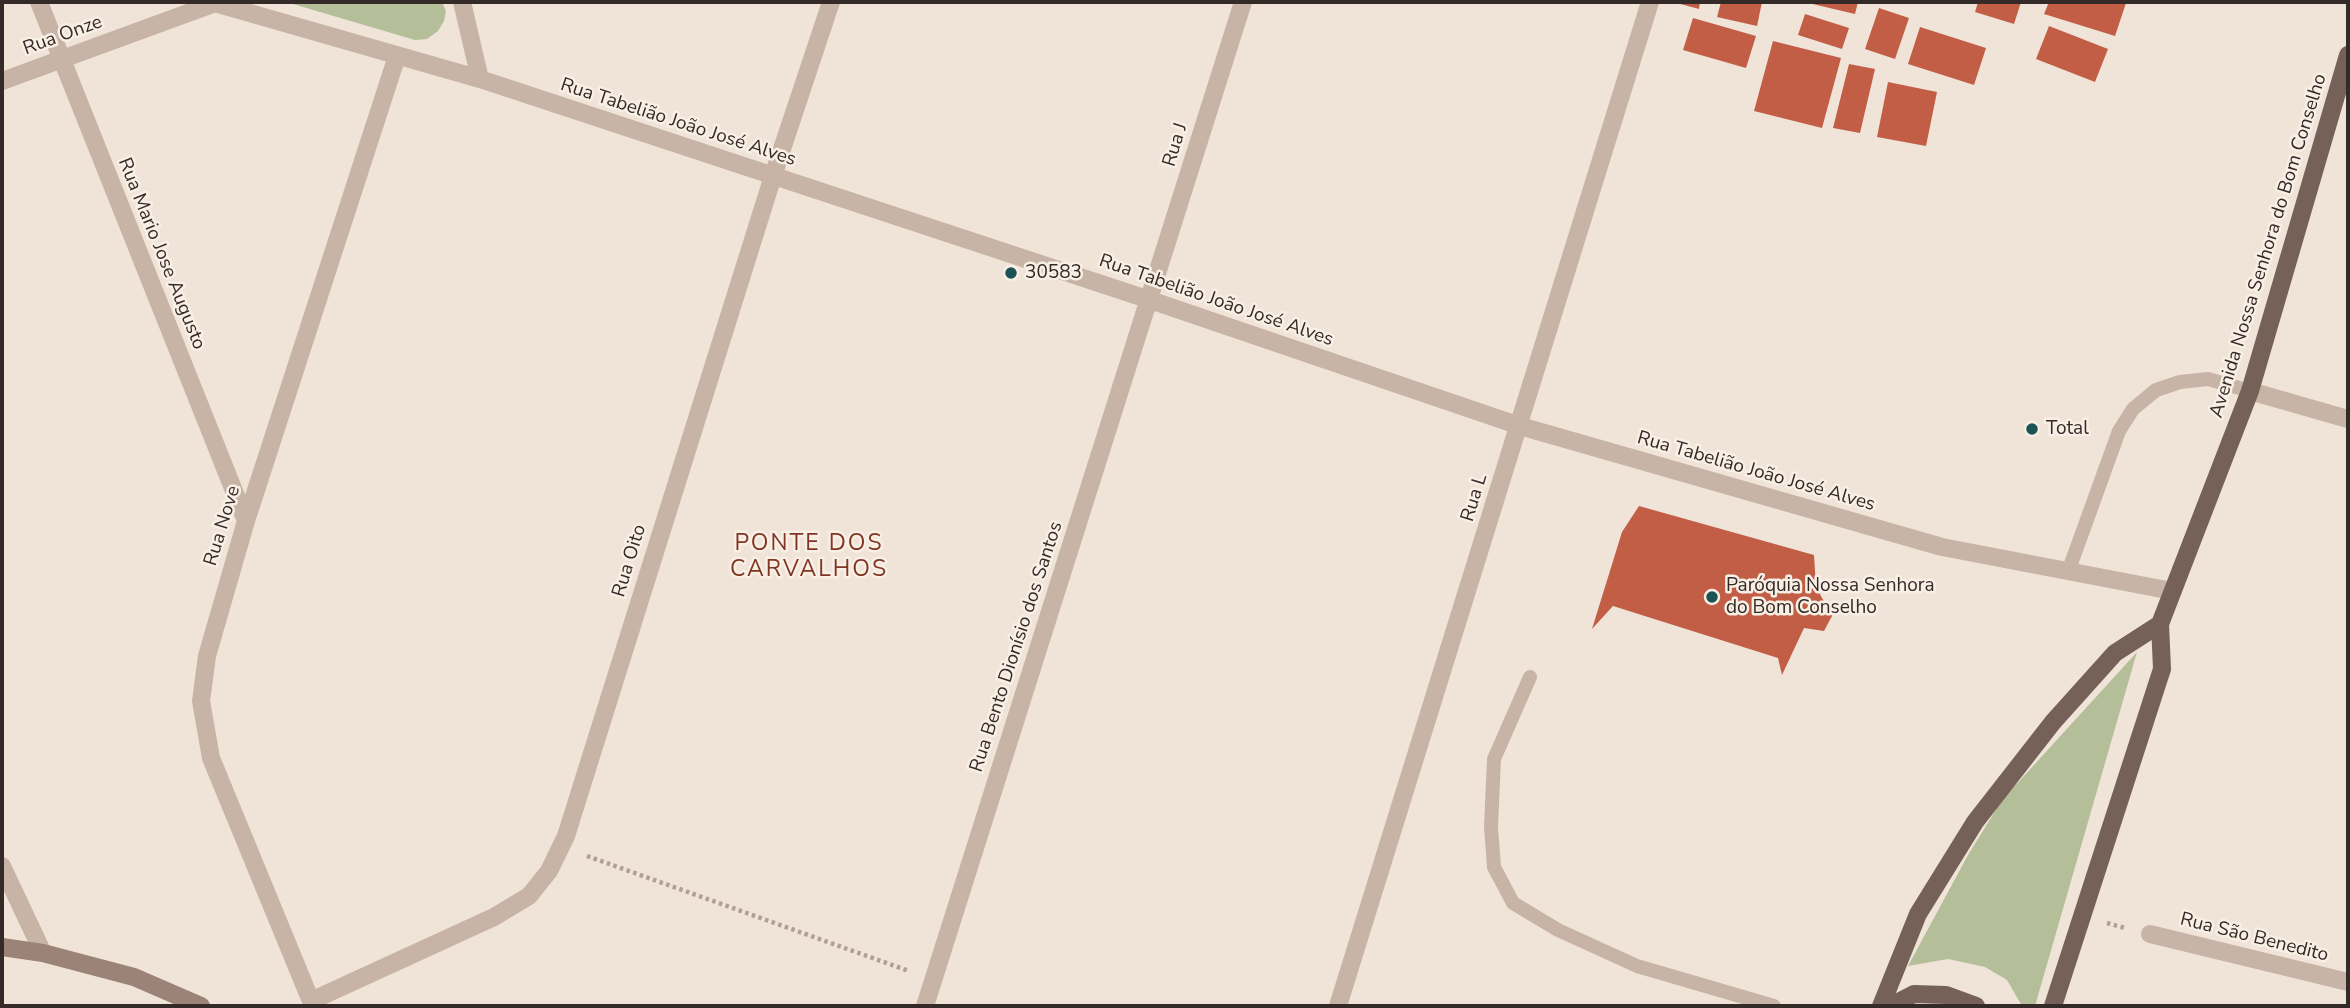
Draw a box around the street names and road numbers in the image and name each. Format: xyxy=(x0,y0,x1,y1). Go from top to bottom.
street label: Rua Onze xyxy=(20,11,106,61)
street label: Avenida Nossa Senhora do Bom Conselho xyxy=(2206,71,2332,421)
street label: Rua Tabelião João José Alves xyxy=(557,74,799,172)
street label: Rua J xyxy=(1159,120,1193,170)
street label: Rua Mario Jose Augusto xyxy=(112,155,210,353)
street label: Rua Tabelião João José Alves xyxy=(1096,250,1336,352)
street label: Rua Tabelião João José Alves xyxy=(1634,427,1878,517)
street label: Rua L xyxy=(1457,471,1493,525)
street label: Rua Nove xyxy=(200,483,246,569)
street label: Rua Bento Dionísio dos Santos xyxy=(966,519,1068,775)
street label: Rua Oito xyxy=(608,522,652,600)
street label: Rua São Benedito xyxy=(2178,909,2330,967)

